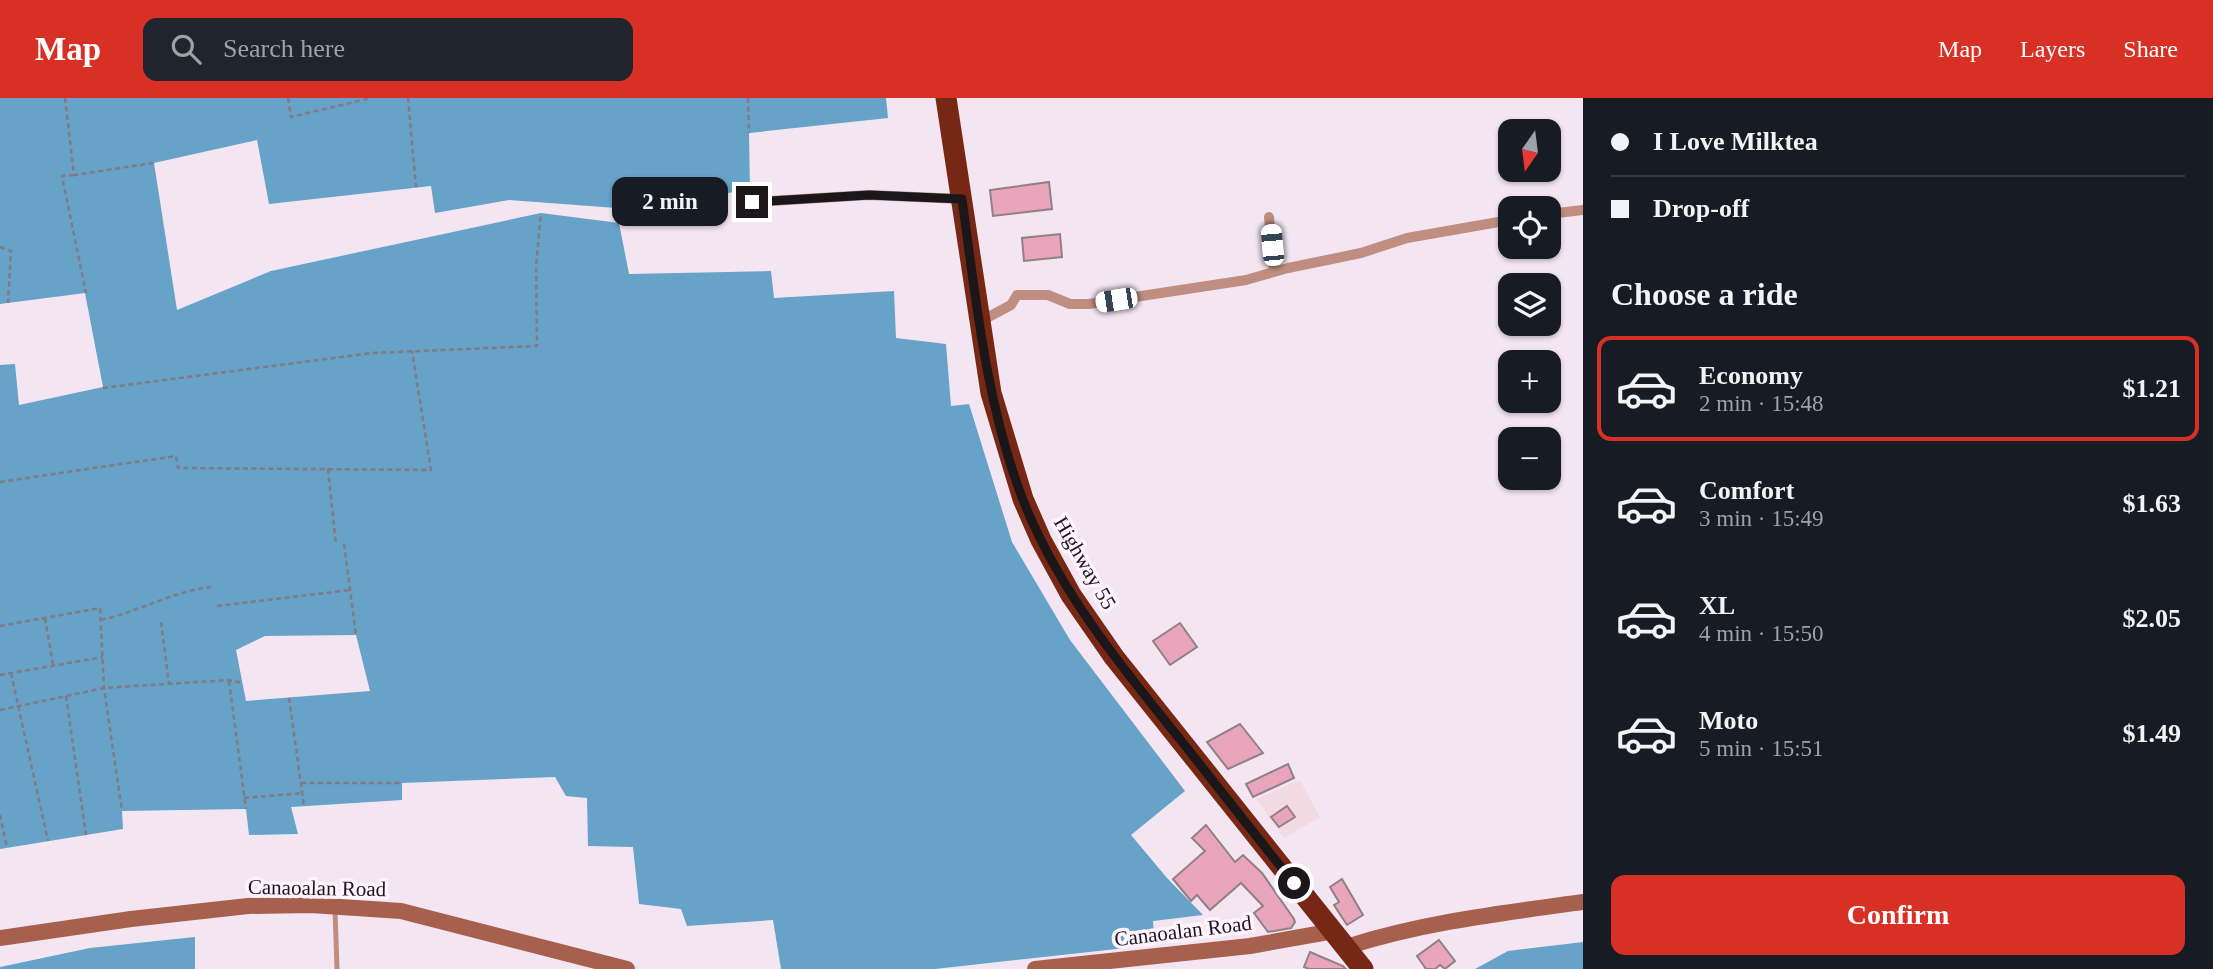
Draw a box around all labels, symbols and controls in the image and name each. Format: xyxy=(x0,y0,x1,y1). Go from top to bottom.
search box xyxy=(143,18,633,81)
icon: search xyxy=(167,30,205,68)
text: Map xyxy=(35,31,101,67)
text: Search here xyxy=(223,34,345,63)
text: Map xyxy=(1938,36,1982,62)
text: Layers xyxy=(2020,36,2085,62)
text: Share xyxy=(2123,36,2178,62)
north arrow xyxy=(1498,119,1561,182)
map controls xyxy=(1498,119,1561,490)
text: I Love Milktea xyxy=(1653,127,1818,156)
callout: 2 min xyxy=(612,178,728,226)
route end xyxy=(736,186,768,218)
text: 2 min xyxy=(642,189,698,214)
text: Drop-off xyxy=(1653,194,1749,223)
button: locate xyxy=(1498,196,1561,259)
car xyxy=(1260,223,1285,267)
button: layers xyxy=(1498,273,1561,336)
text: Choose a ride xyxy=(1611,276,1798,312)
car xyxy=(1094,286,1139,314)
button: + xyxy=(1498,350,1561,413)
icon: car xyxy=(1615,357,1678,420)
text: Economy xyxy=(1699,361,1803,390)
text: $1.21 xyxy=(2123,374,2181,403)
text: 2 min · 15:48 xyxy=(1699,391,1824,416)
button: − xyxy=(1498,427,1561,490)
icon: car xyxy=(1615,472,1678,535)
text: Comfort xyxy=(1699,476,1794,505)
text: $1.63 xyxy=(2123,489,2181,518)
text: 3 min · 15:49 xyxy=(1699,506,1824,531)
street label: Highway 55 xyxy=(1049,512,1121,614)
icon: car xyxy=(1615,587,1678,650)
text: XL xyxy=(1699,591,1735,620)
text: $2.05 xyxy=(2123,604,2181,633)
text: 4 min · 15:50 xyxy=(1699,621,1824,646)
icon: car xyxy=(1615,702,1678,765)
text: Moto xyxy=(1699,706,1758,735)
text: $1.49 xyxy=(2123,719,2181,748)
text: 5 min · 15:51 xyxy=(1699,736,1824,761)
route start xyxy=(1278,867,1310,899)
street label: Canaoalan Road xyxy=(248,875,387,901)
button: Confirm xyxy=(1611,875,2185,955)
street label: Canaoalan Road xyxy=(1113,911,1254,951)

